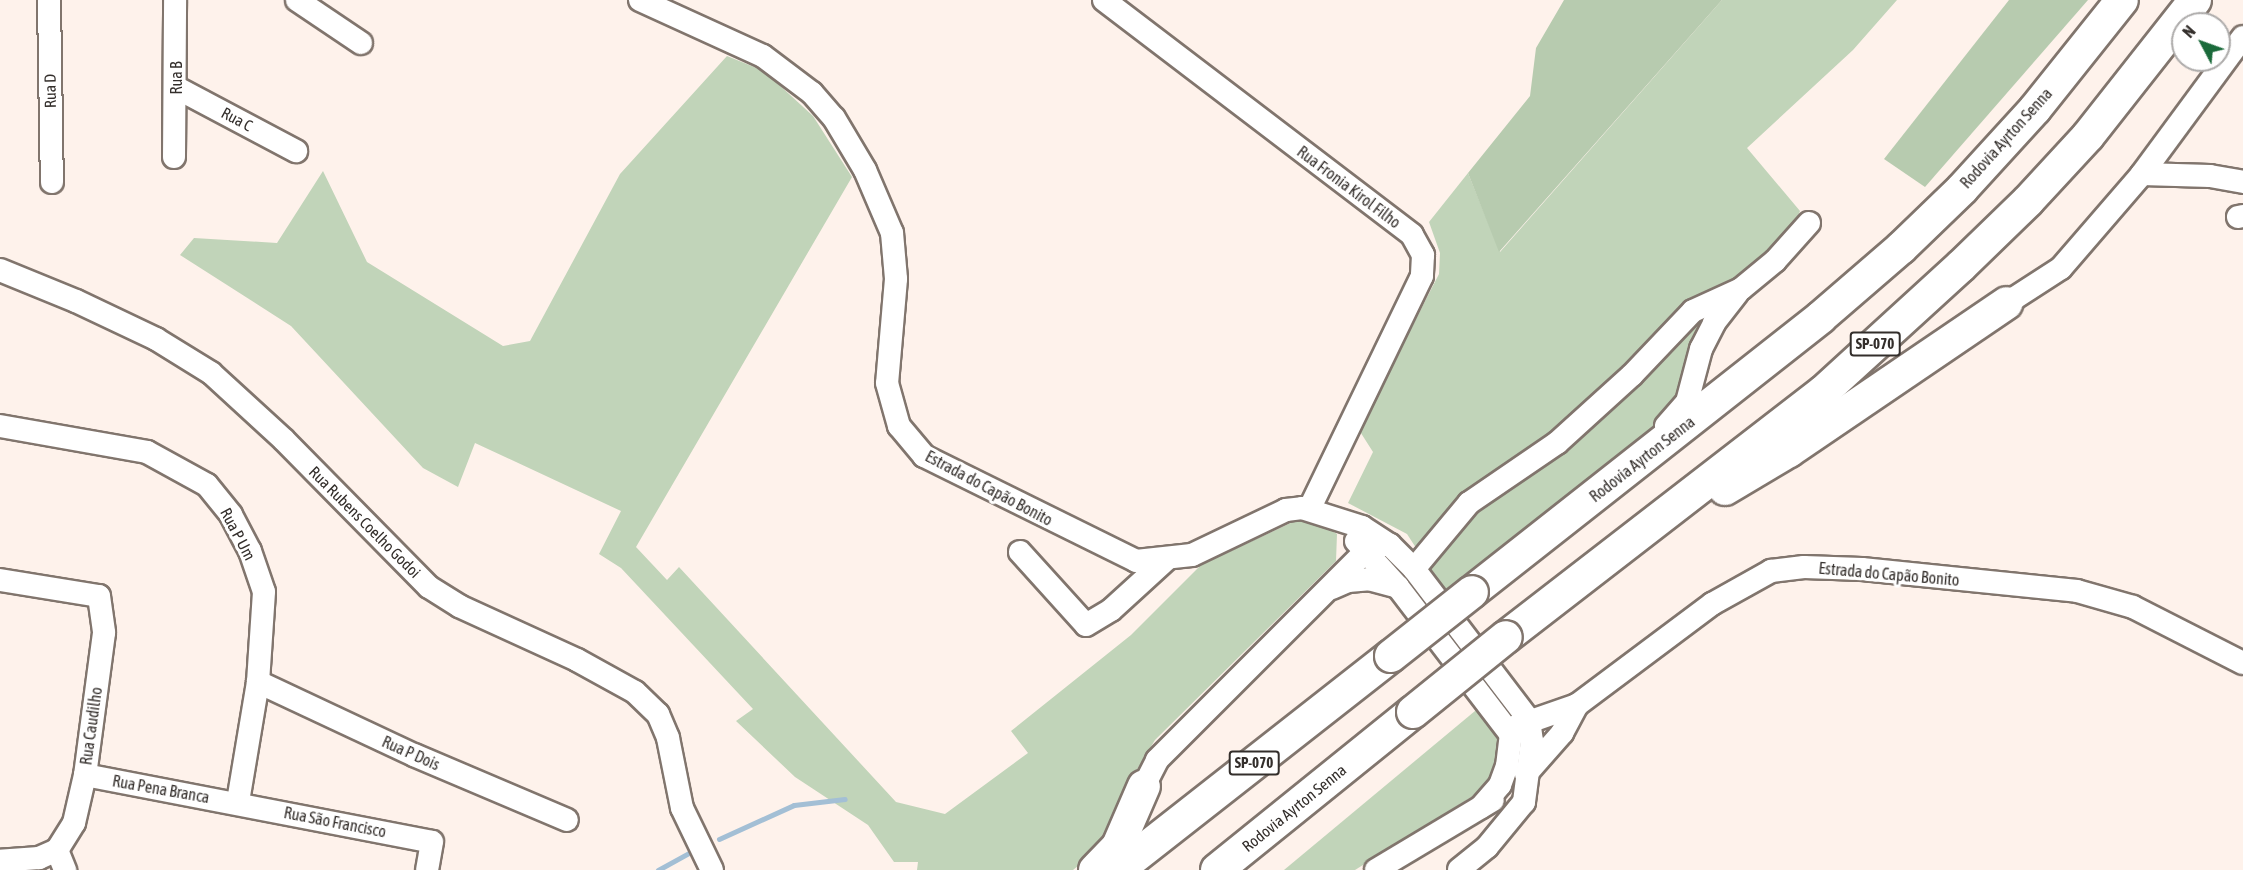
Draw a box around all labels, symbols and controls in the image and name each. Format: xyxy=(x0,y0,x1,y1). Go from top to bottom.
north arrow xyxy=(2171,12,2231,72)
text: N xyxy=(2179,22,2199,41)
street label: Rua B xyxy=(166,62,186,94)
street label: Rua D xyxy=(40,74,60,108)
street label: Rodovia Ayrton Senna xyxy=(1956,84,2056,192)
street label: Rua C xyxy=(218,103,256,135)
street label: Rua Fronia Kirol Filho xyxy=(1293,142,1405,232)
road number: SP-070 xyxy=(1850,332,1900,356)
street label: Rodovia Ayrton Senna xyxy=(1586,412,1698,506)
street label: Estrada do Capão Bonito xyxy=(922,446,1056,530)
street label: Rua Rubens Coelho Godoi xyxy=(305,462,425,582)
street label: Rua P Um xyxy=(216,505,260,563)
street label: Estrada do Capão Bonito xyxy=(1818,558,1960,590)
street label: Rua Caudilho xyxy=(76,686,106,766)
street label: Rua P Dois xyxy=(379,732,443,774)
road number: SP-070 xyxy=(1228,751,1280,775)
street label: Rodovia Ayrton Senna xyxy=(1238,760,1350,856)
street label: Rua Pena Branca xyxy=(111,771,211,807)
street label: Rua São Francisco xyxy=(282,803,388,841)

